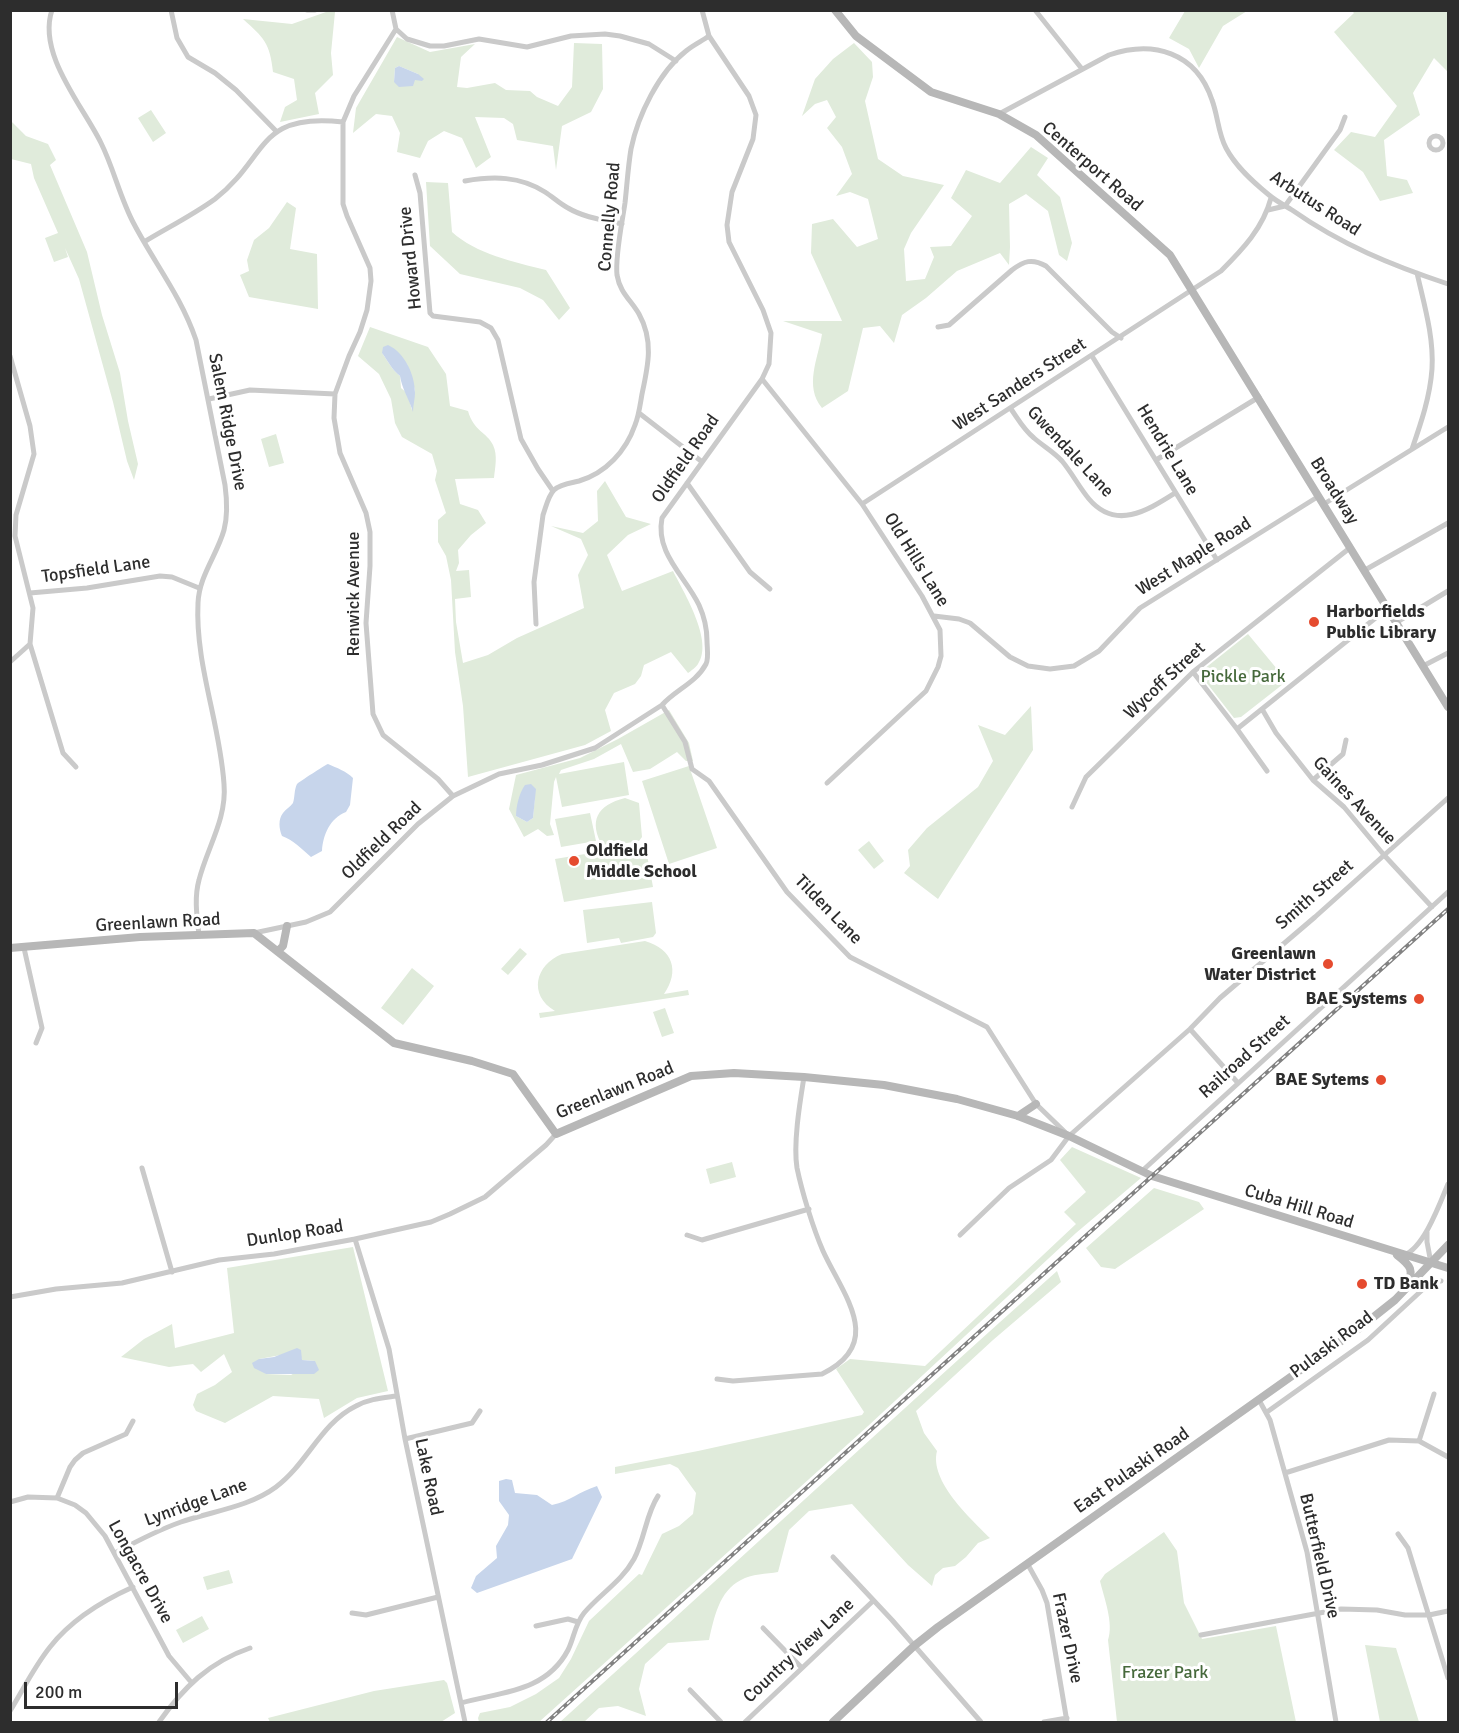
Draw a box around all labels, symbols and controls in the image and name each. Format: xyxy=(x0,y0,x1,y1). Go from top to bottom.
street label: Centerport Road xyxy=(1037,118,1147,216)
street label: Connelly Road xyxy=(594,161,626,273)
street label: Arbutus Road xyxy=(1266,167,1364,241)
street label: Howard Drive xyxy=(395,205,427,311)
street label: West Sanders Street xyxy=(949,334,1091,436)
street label: Salem Ridge Drive xyxy=(203,351,251,493)
street label: Hendrie Lane xyxy=(1131,401,1203,499)
street label: Gwendale Lane xyxy=(1022,402,1118,502)
street label: Oldfield Road xyxy=(648,411,724,507)
street label: Broadway xyxy=(1305,453,1363,529)
street label: Old Hills Lane xyxy=(879,509,953,611)
street label: West Maple Road xyxy=(1133,513,1255,601)
street label: Renwick Avenue xyxy=(343,531,365,657)
street label: Topsfield Lane xyxy=(40,552,152,588)
place label: Harborfields Public Library xyxy=(1326,601,1436,644)
marker: Harborfields Public Library xyxy=(1307,615,1321,629)
street label: Wycoff Street xyxy=(1120,638,1210,724)
park label: Pickle Park xyxy=(1200,666,1286,688)
street label: Gaines Avenue xyxy=(1308,752,1400,850)
street label: Oldfield Road xyxy=(337,797,427,885)
place label: Oldfield Middle School xyxy=(586,840,697,882)
marker: Oldfield Middle School xyxy=(567,854,581,868)
street label: Smith Street xyxy=(1272,855,1358,935)
street label: Tilden Lane xyxy=(790,871,866,949)
street label: Greenlawn Road xyxy=(95,909,221,937)
place label: Greenlawn Water District xyxy=(1204,943,1316,986)
marker: Greenlawn Water District xyxy=(1321,957,1335,971)
place label: BAE Systems xyxy=(1305,988,1407,1010)
marker: BAE Systems xyxy=(1412,992,1426,1006)
street label: Railroad Street xyxy=(1195,1010,1295,1104)
street label: Greenlawn Road xyxy=(553,1058,677,1124)
place label: BAE Sytems xyxy=(1275,1069,1369,1091)
marker: BAE Sytems xyxy=(1374,1073,1388,1087)
street label: Cuba Hill Road xyxy=(1242,1180,1356,1234)
street label: Dunlop Road xyxy=(245,1216,345,1252)
place label: TD Bank xyxy=(1374,1273,1439,1295)
marker: TD Bank xyxy=(1355,1277,1369,1291)
street label: Pulaski Road xyxy=(1286,1307,1378,1383)
street label: East Pulaski Road xyxy=(1070,1423,1194,1519)
street label: Lake Road xyxy=(409,1436,447,1518)
street label: Lynridge Lane xyxy=(142,1474,250,1532)
street label: Butterfield Drive xyxy=(1294,1491,1344,1621)
street label: Longacre Drive xyxy=(103,1517,177,1627)
street label: Frazer Drive xyxy=(1047,1591,1087,1685)
street label: Country View Lane xyxy=(739,1594,859,1708)
park label: Frazer Park xyxy=(1122,1662,1208,1684)
scale bar xyxy=(27,1670,182,1708)
text: 200 m xyxy=(35,1681,82,1703)

